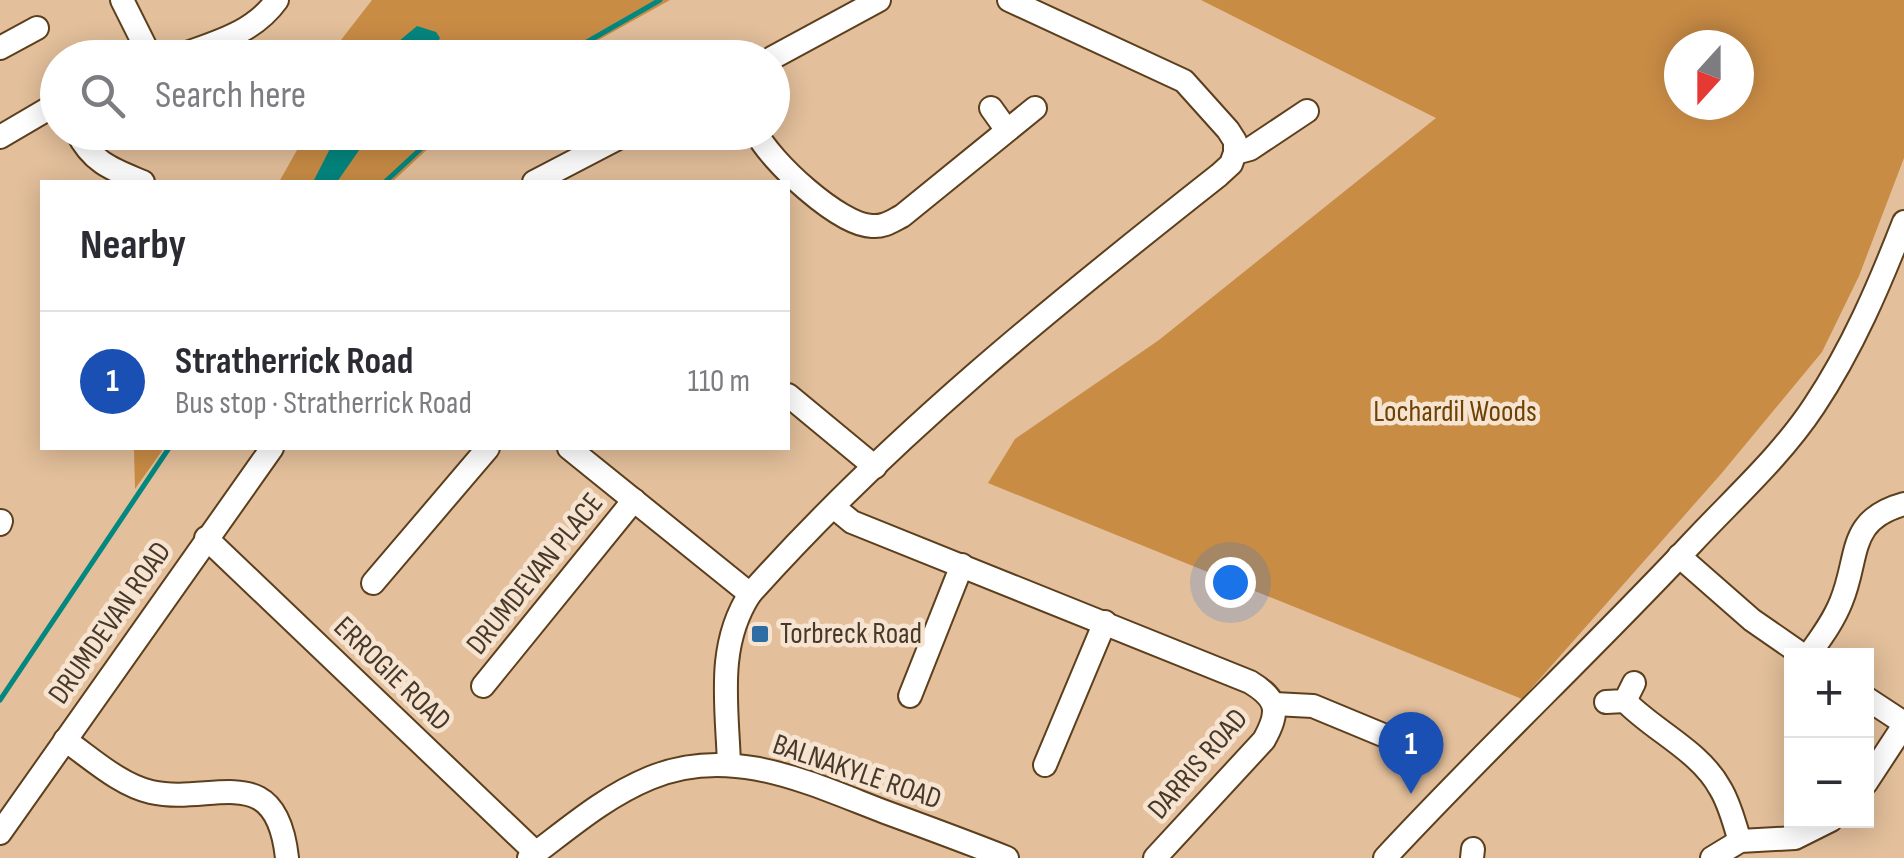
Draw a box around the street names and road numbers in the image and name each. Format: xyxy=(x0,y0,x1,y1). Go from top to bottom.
street label: DRUMDEVAN PLACE xyxy=(459,486,611,662)
street label: DRUMDEVAN ROAD xyxy=(41,535,179,711)
street label: ERROGIE ROAD xyxy=(326,609,458,739)
street label: DARRIS ROAD xyxy=(1140,701,1256,827)
street label: BALNAKYLE ROAD xyxy=(768,726,946,818)

